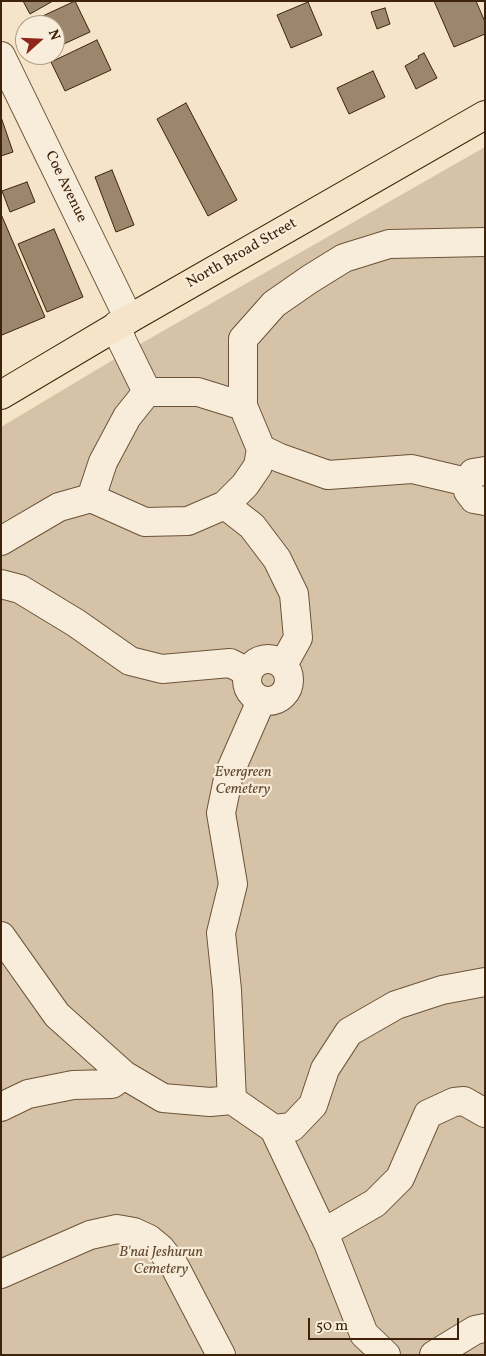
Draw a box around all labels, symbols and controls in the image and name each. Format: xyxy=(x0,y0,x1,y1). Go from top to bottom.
north arrow xyxy=(15,15,65,65)
text: N xyxy=(43,27,64,43)
street label: Coe Avenue xyxy=(40,148,90,226)
street label: North Broad Street xyxy=(184,215,300,293)
park label: Evergreen Cemetery xyxy=(215,764,271,799)
park label: B'nai Jeshurun Cemetery xyxy=(119,1244,203,1279)
scale bar xyxy=(311,1308,462,1340)
text: 50 m xyxy=(316,1316,348,1337)

